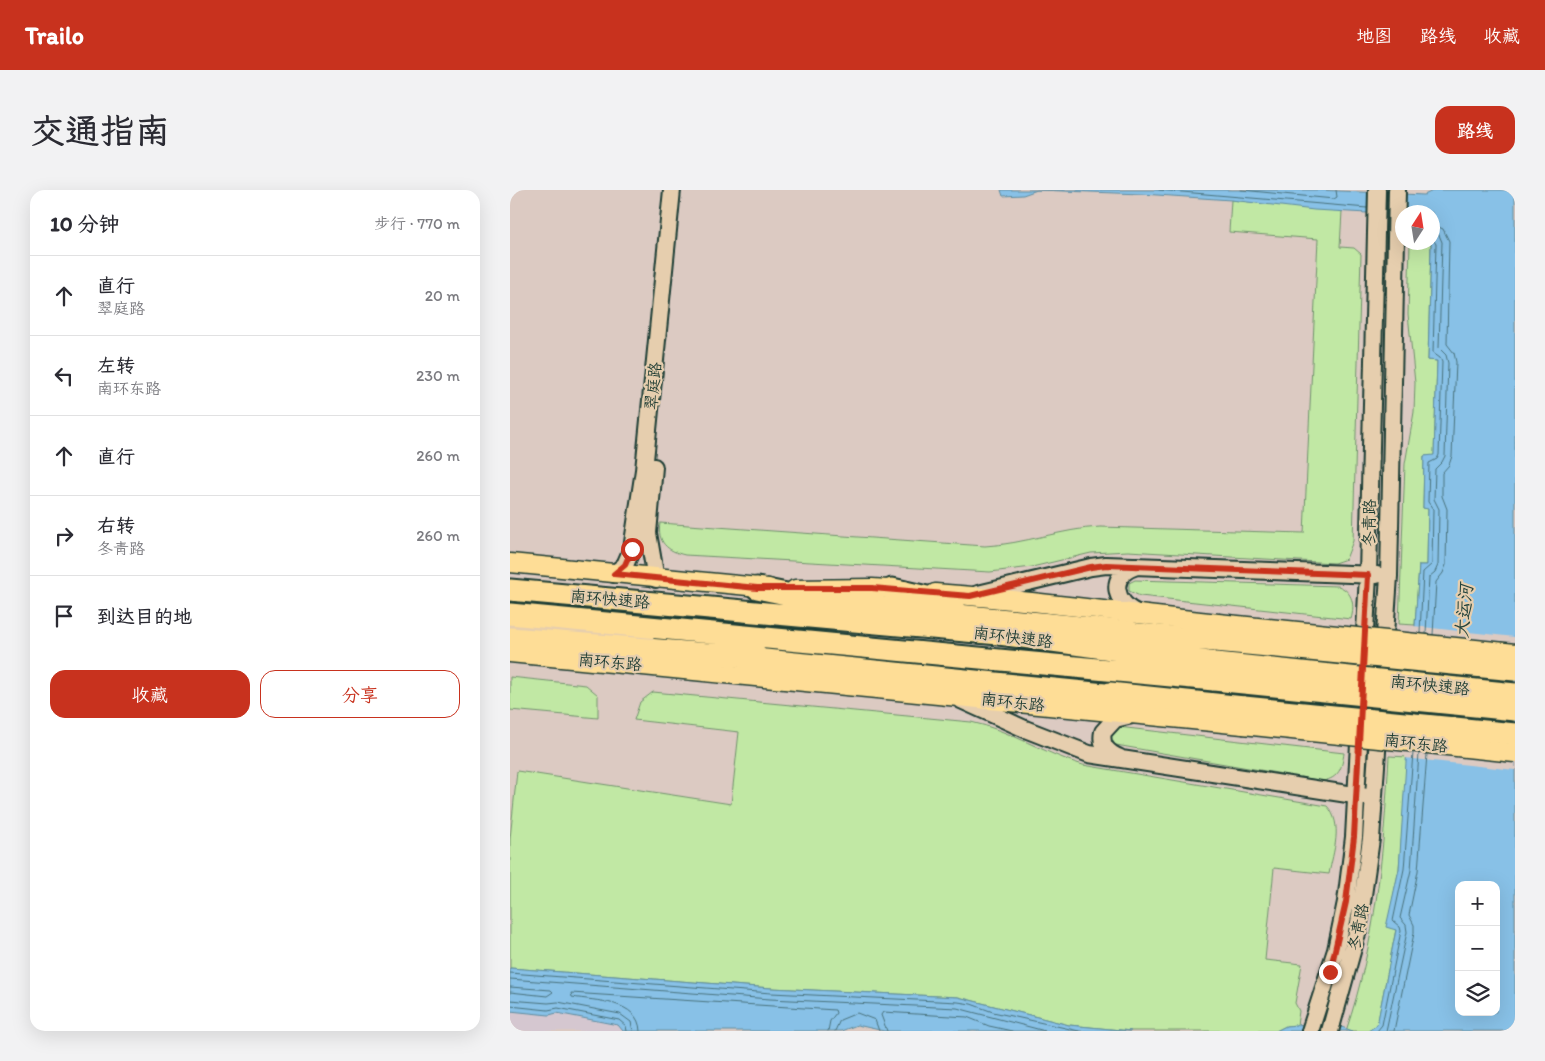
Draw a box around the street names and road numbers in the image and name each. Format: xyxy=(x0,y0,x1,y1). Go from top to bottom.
street label: 翠庭路 xyxy=(641,361,665,411)
street label: 冬青路 xyxy=(1359,499,1379,547)
street label: 南环快速路 xyxy=(569,586,651,612)
street label: 南环快速路 xyxy=(972,623,1054,651)
street label: 南环东路 xyxy=(577,650,643,674)
street label: 南环快速路 xyxy=(1389,671,1471,699)
street label: 南环东路 xyxy=(980,689,1046,715)
street label: 南环东路 xyxy=(1383,730,1449,756)
street label: 冬青路 xyxy=(1344,902,1372,952)

